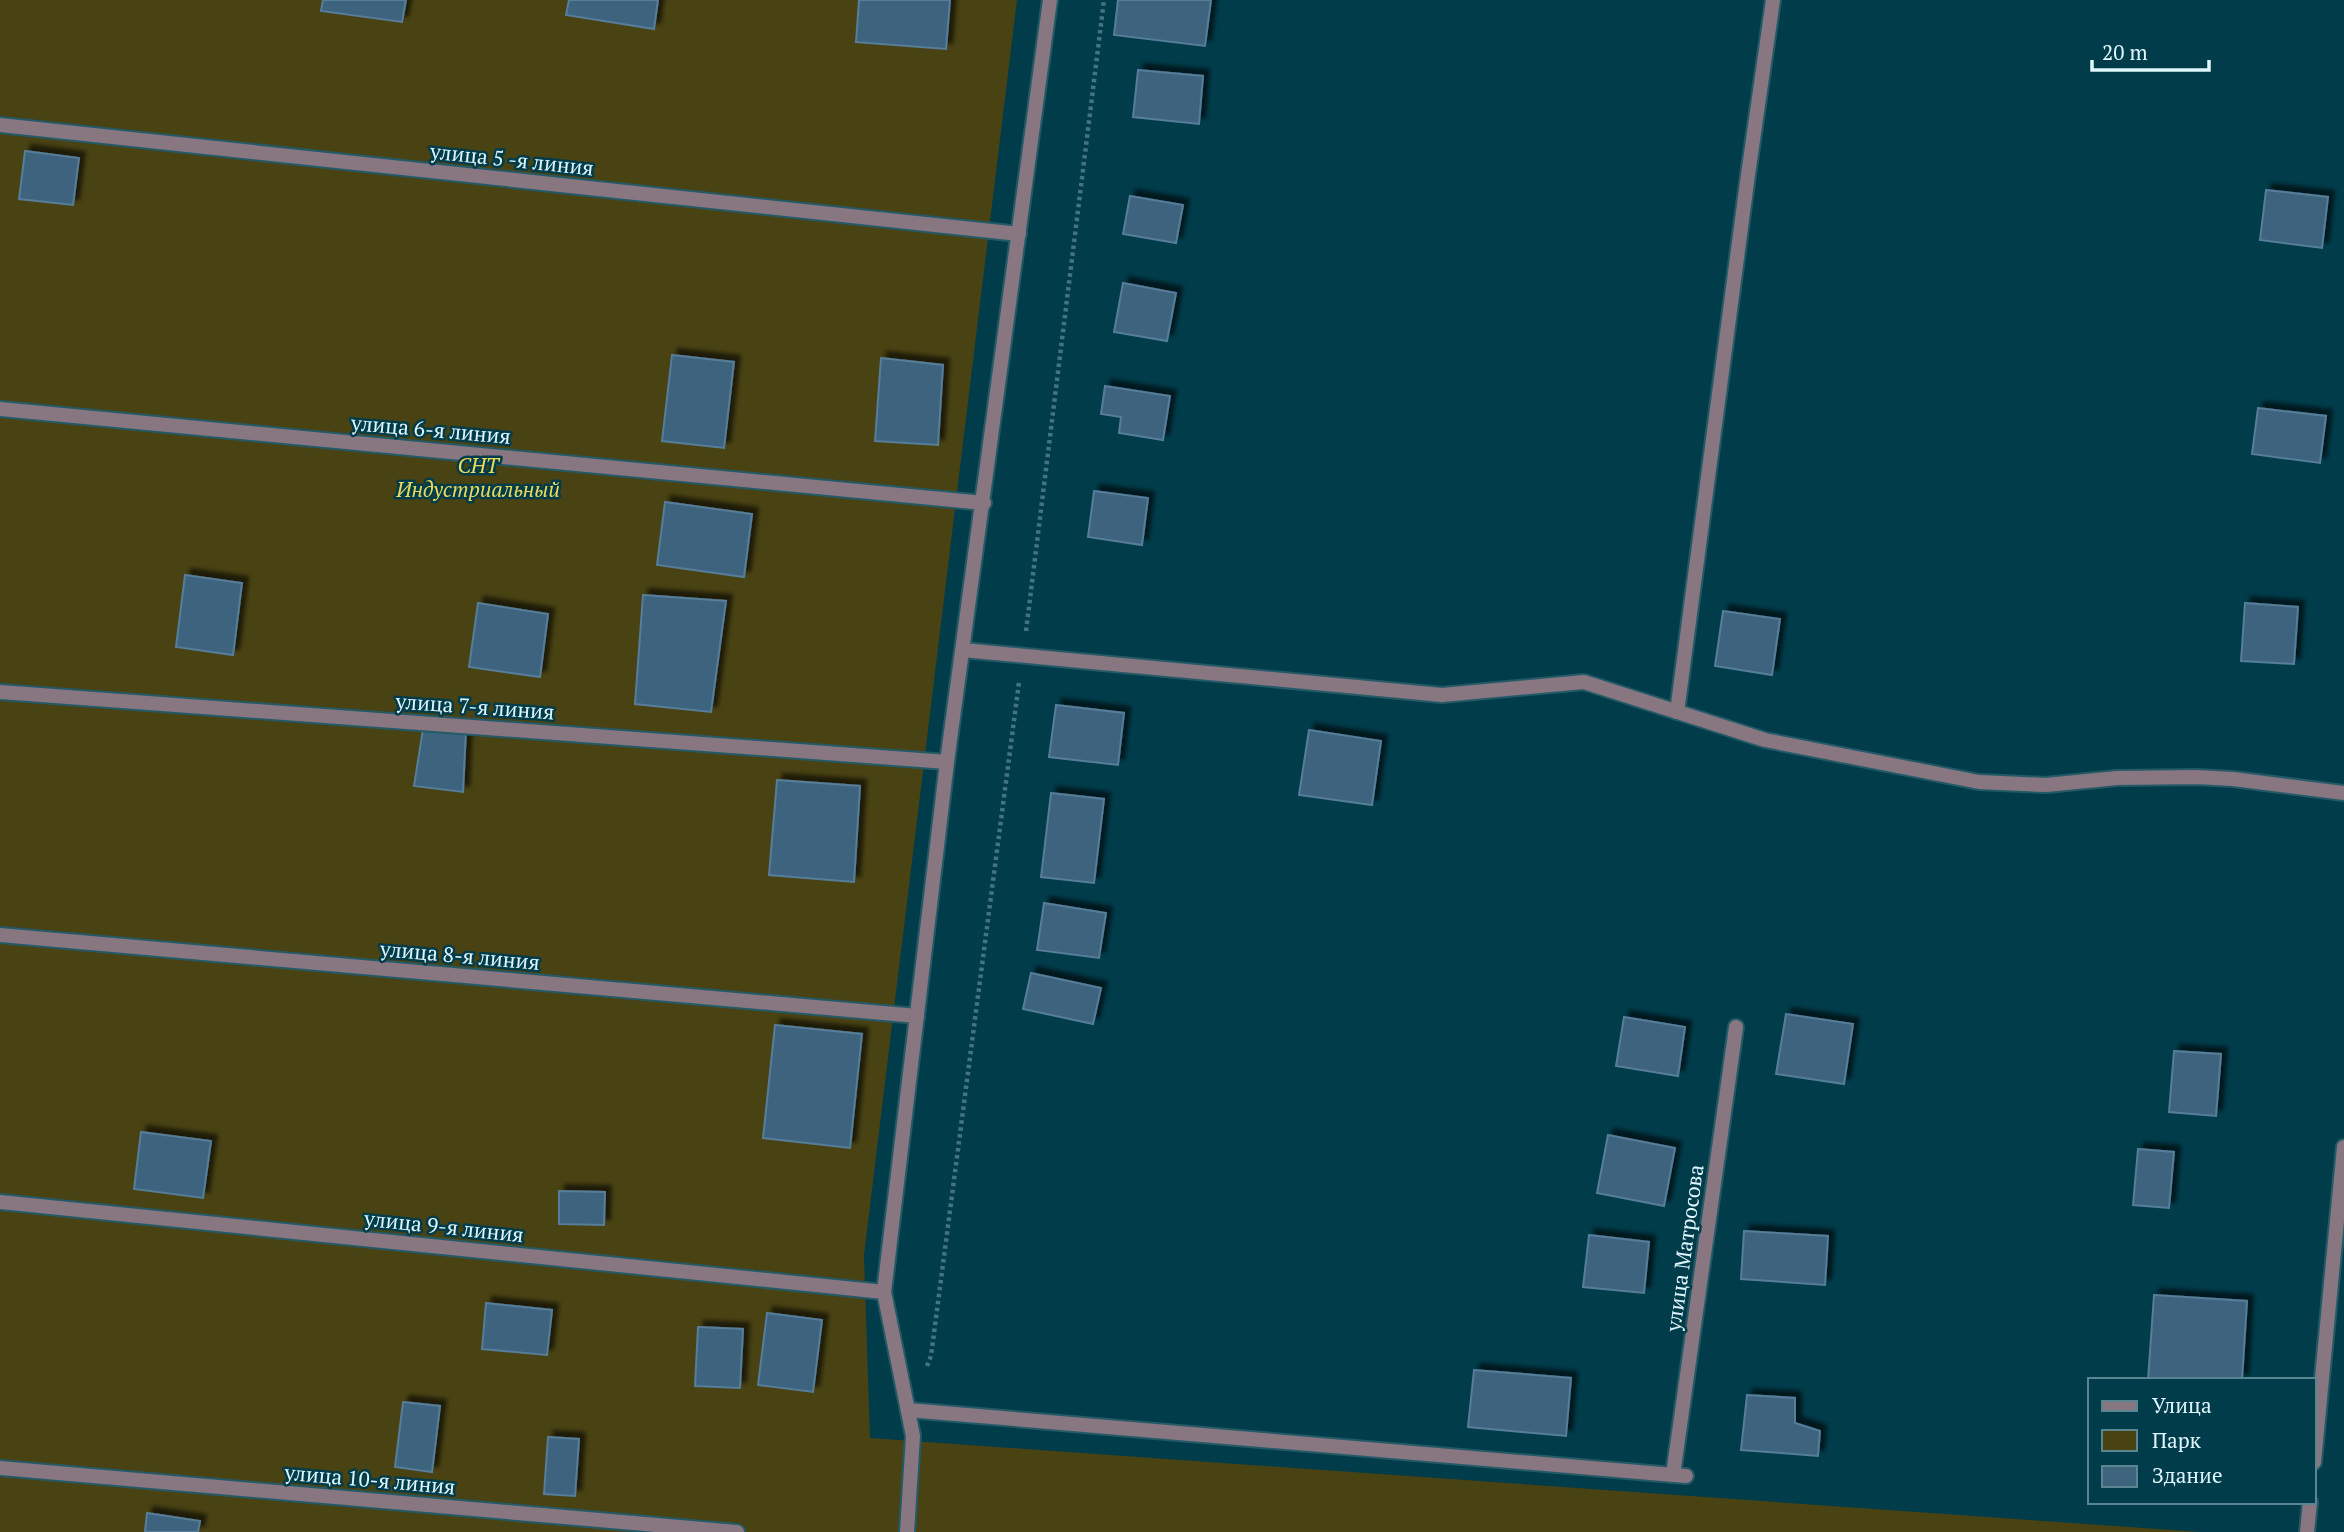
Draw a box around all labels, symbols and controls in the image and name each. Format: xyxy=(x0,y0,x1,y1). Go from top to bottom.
scale bar xyxy=(2092,28,2209,72)
text: 20 m xyxy=(2102,38,2148,66)
street label: улица 5 -я линия xyxy=(428,136,595,182)
street label: улица 6-я линия xyxy=(349,408,512,450)
park label: СНТ Индустриальный xyxy=(395,451,560,503)
street label: улица 7-я линия xyxy=(394,686,555,726)
street label: улица 8-я линия xyxy=(378,934,541,976)
street label: улица Матросова xyxy=(1658,1162,1710,1334)
street label: улица 9-я линия xyxy=(362,1204,525,1248)
legend xyxy=(2088,1378,2316,1504)
text: Улица xyxy=(2152,1391,2212,1419)
text: Парк xyxy=(2152,1426,2202,1454)
street label: улица 10-я линия xyxy=(283,1458,457,1500)
text: Здание xyxy=(2152,1461,2223,1489)

